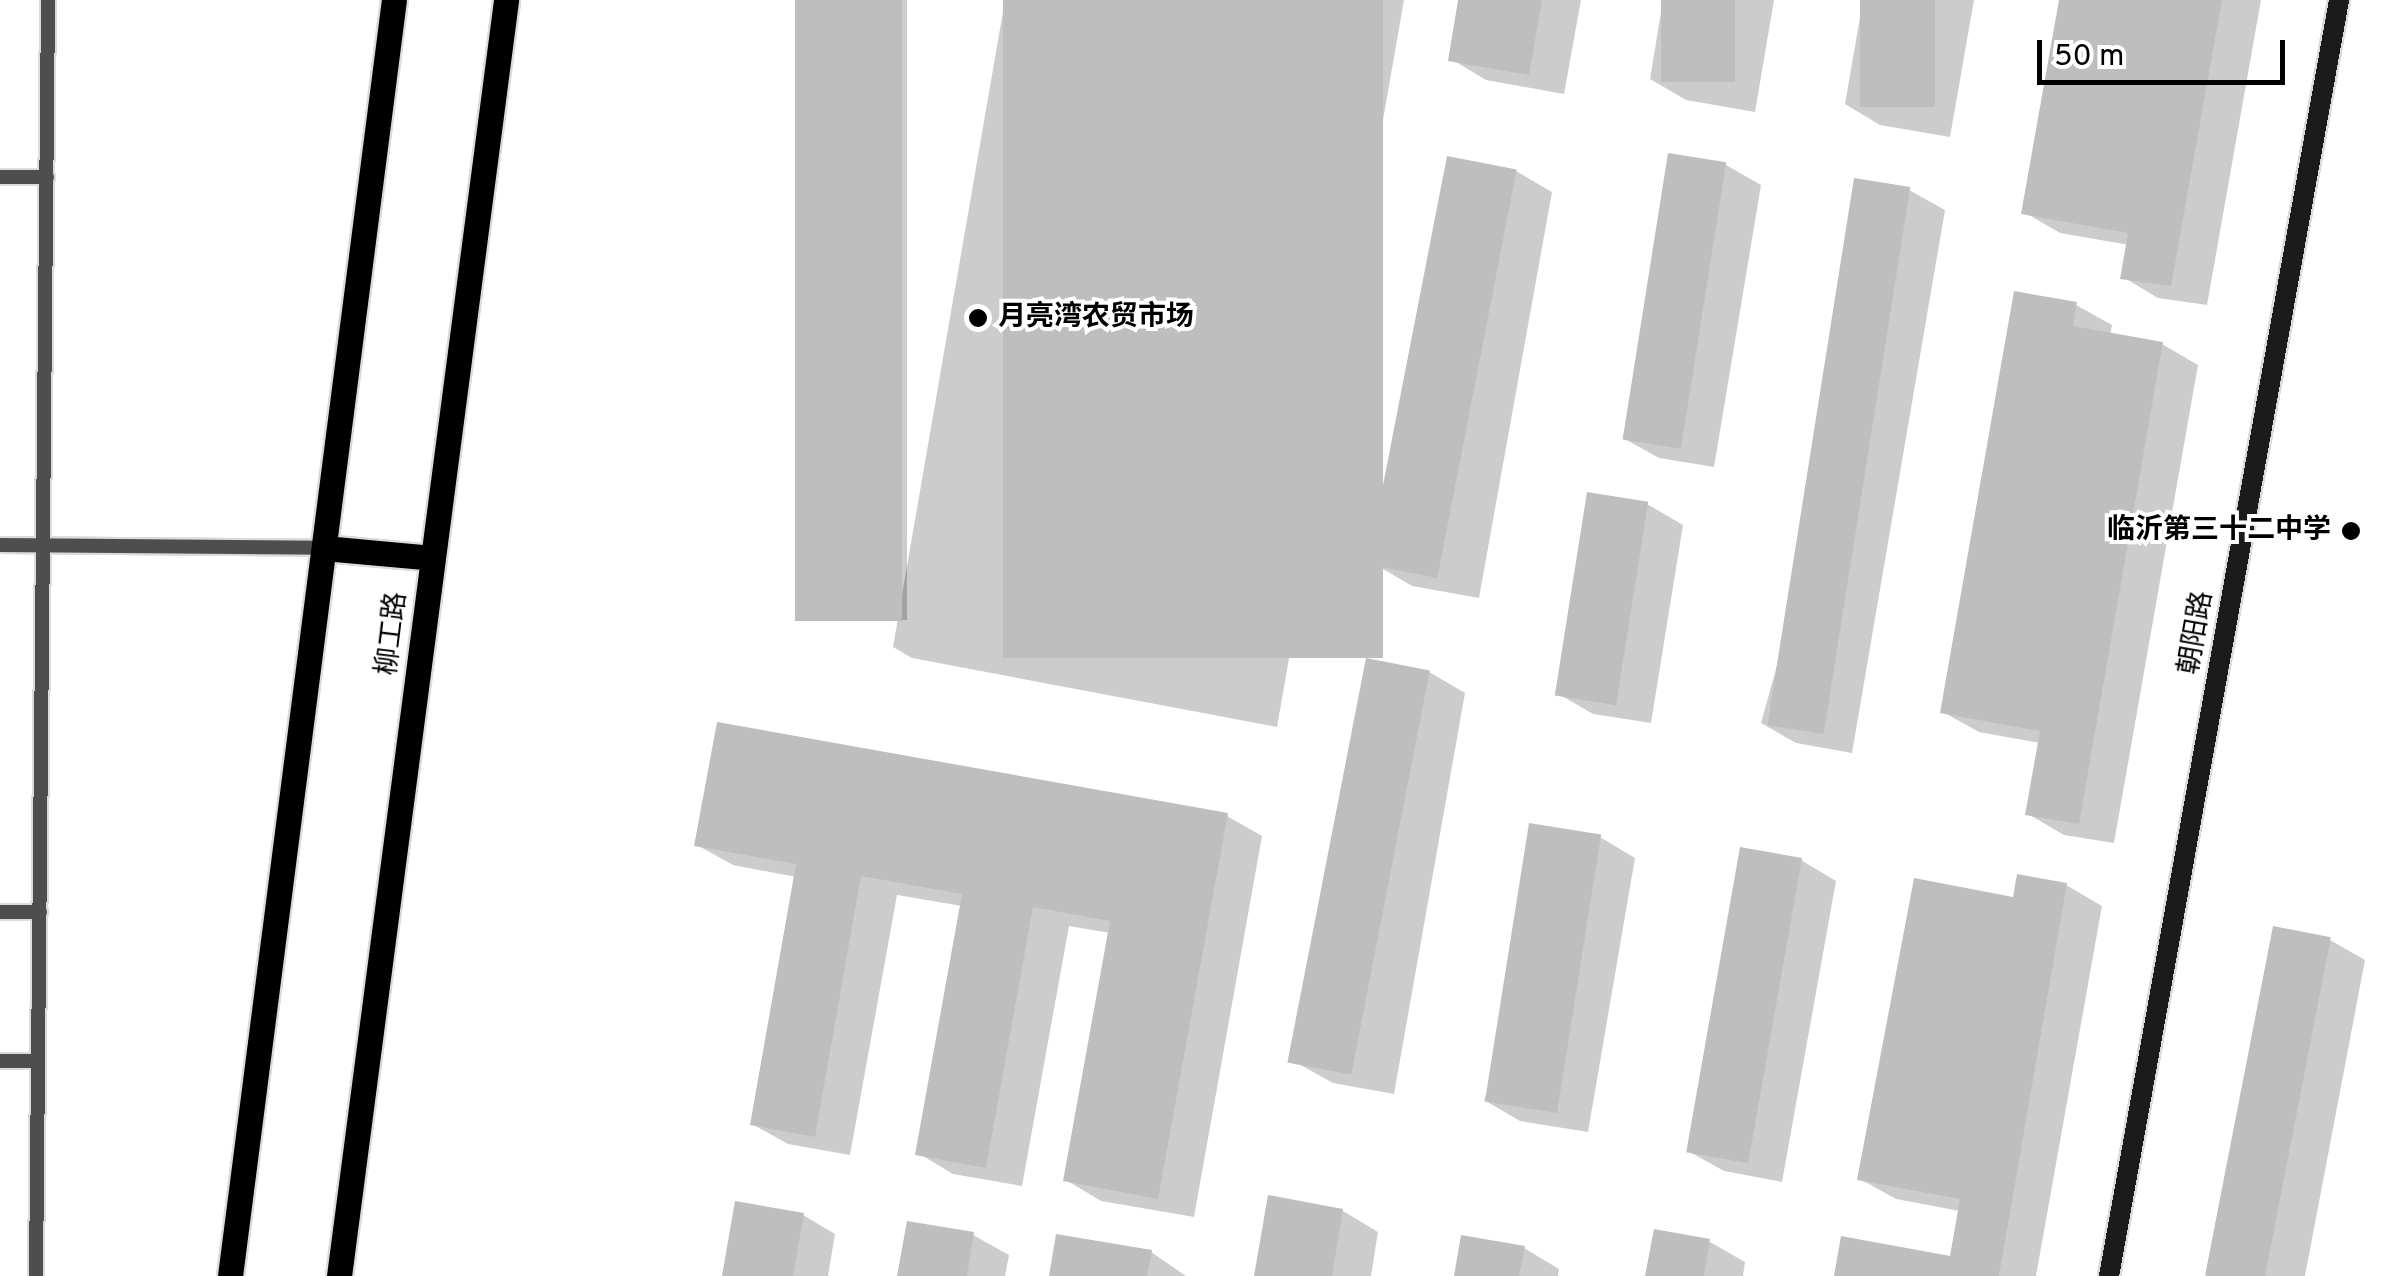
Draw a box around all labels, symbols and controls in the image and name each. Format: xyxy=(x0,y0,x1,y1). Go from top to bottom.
scale bar xyxy=(2042,20,2290,82)
text: 50 m xyxy=(2054,39,2124,76)
place label: 月亮湾农贸市场 xyxy=(998,301,1194,335)
marker: 月亮湾农贸市场 xyxy=(967,307,989,329)
place label: 临沂第三十二中学 xyxy=(2107,514,2331,548)
marker: 临沂第三十二中学 xyxy=(2340,520,2362,542)
street label: 朝阳路 xyxy=(2173,589,2221,677)
street label: 柳工路 xyxy=(371,590,415,678)

